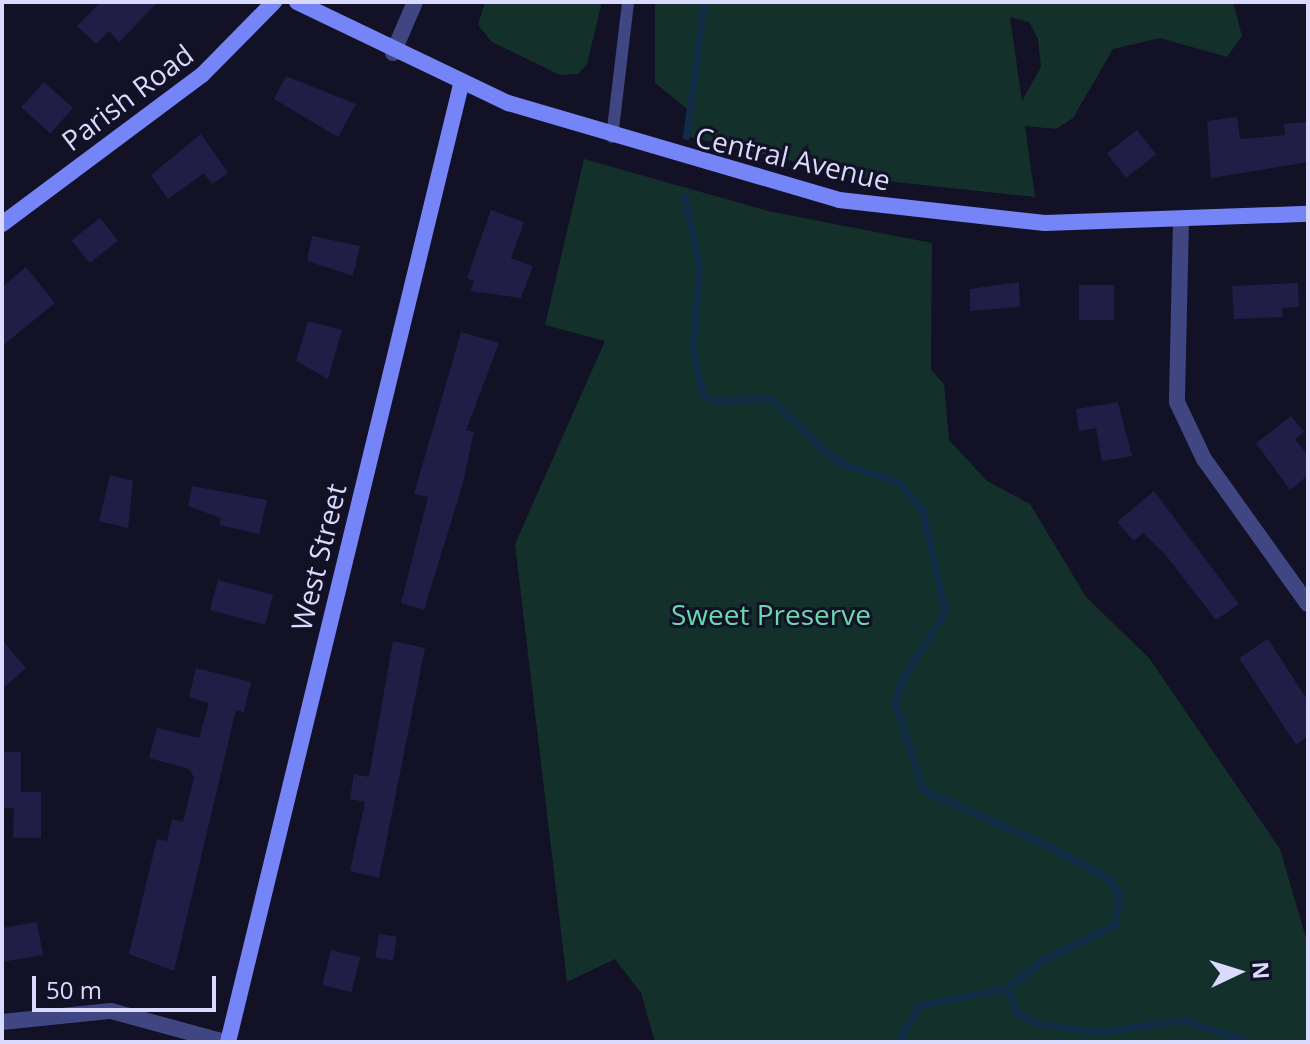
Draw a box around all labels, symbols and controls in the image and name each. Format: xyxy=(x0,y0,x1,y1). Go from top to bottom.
street label: Parish Road xyxy=(55,37,199,157)
street label: Central Avenue xyxy=(692,119,894,197)
street label: West Street xyxy=(284,480,352,634)
park label: Sweet Preserve xyxy=(671,597,871,631)
north arrow xyxy=(1198,932,1278,1012)
scale bar xyxy=(36,960,220,1010)
text: N xyxy=(1246,960,1278,980)
text: 50 m xyxy=(46,973,102,1006)

